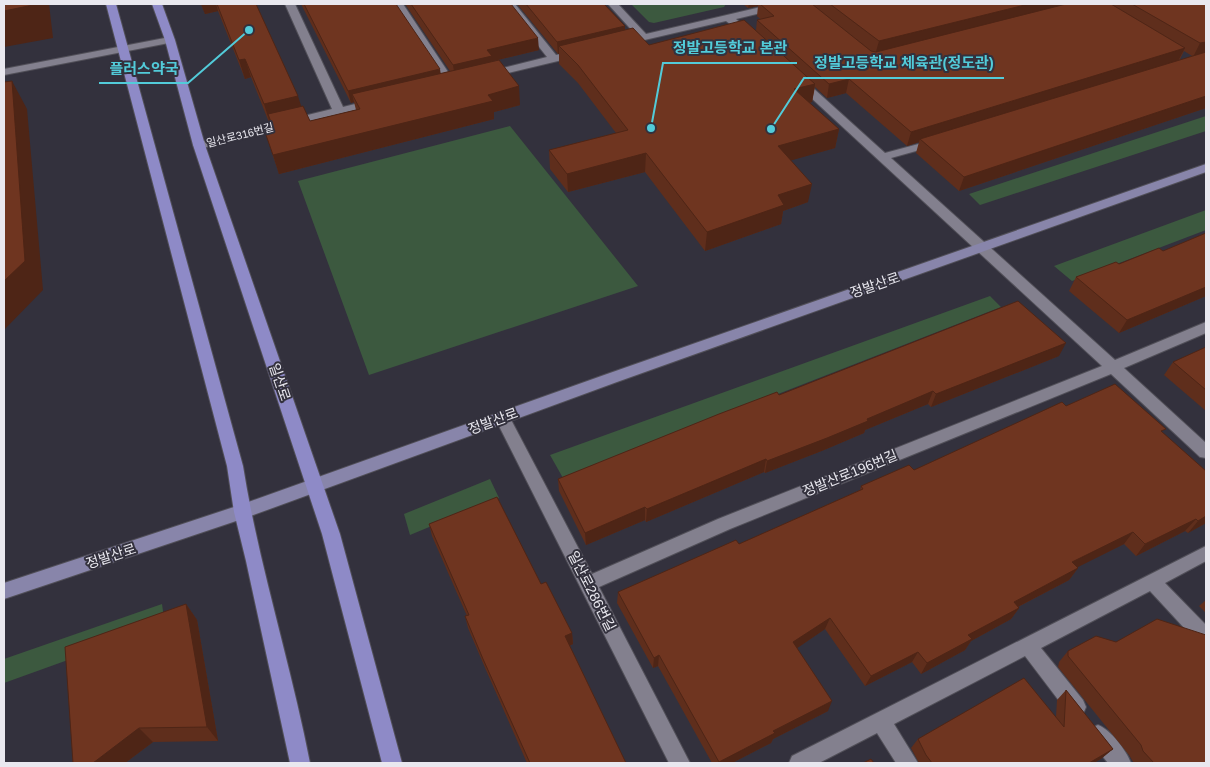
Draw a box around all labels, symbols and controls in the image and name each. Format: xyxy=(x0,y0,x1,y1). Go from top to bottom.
callout: 정발고등학교 본관 xyxy=(663,33,797,63)
text: 정발고등학교 본관 xyxy=(673,39,787,56)
callout: 정발고등학교 체육관(정도관) xyxy=(804,48,1004,78)
callout: 플러스약국 xyxy=(99,53,188,83)
text: 정발고등학교 체육관(정도관) xyxy=(814,54,994,71)
text: 플러스약국 xyxy=(109,60,179,77)
street label: 일산로316번길 xyxy=(205,121,275,149)
street label: 정발산로 xyxy=(848,269,902,301)
street label: 일산로 xyxy=(266,361,294,403)
street label: 정발산로 xyxy=(466,405,520,437)
street label: 정발산로196번길 xyxy=(800,447,900,499)
street label: 정발산로 xyxy=(84,540,138,572)
street label: 일산로286번길 xyxy=(565,548,619,634)

